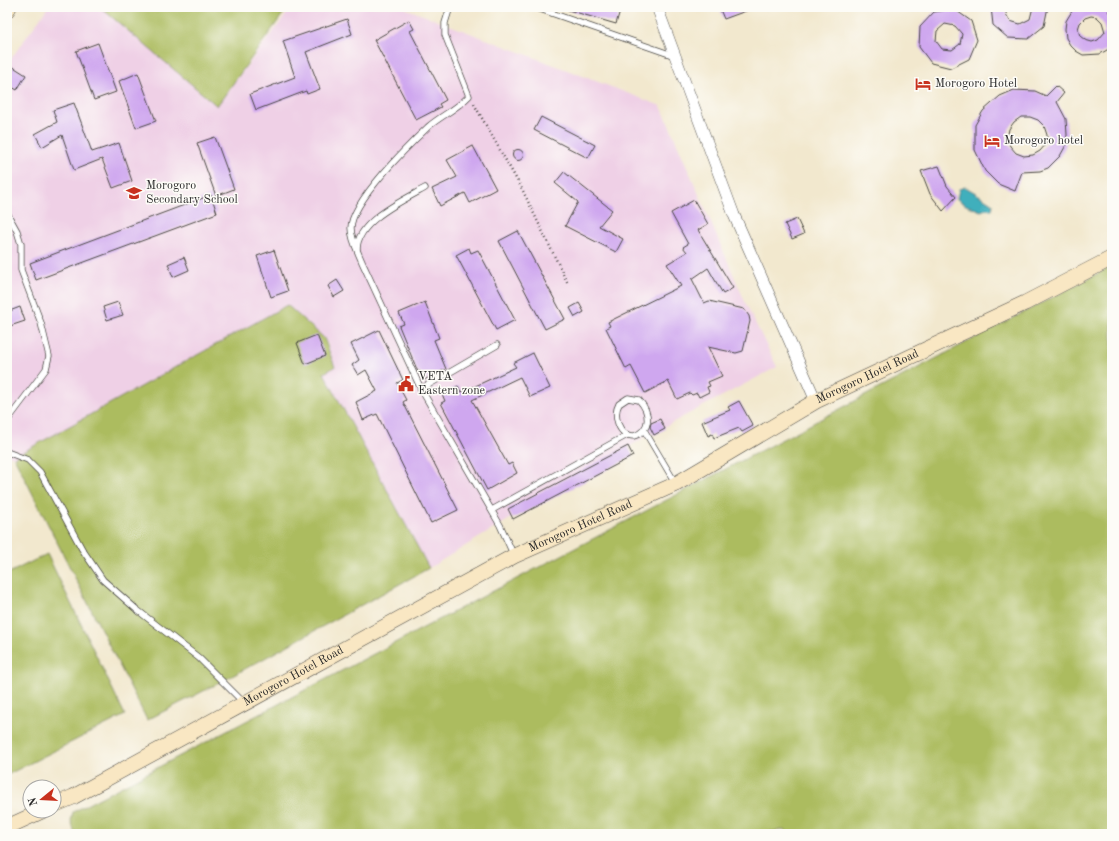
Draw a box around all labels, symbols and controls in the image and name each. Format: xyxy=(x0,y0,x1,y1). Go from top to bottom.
hotel icon: Morogoro Hotel xyxy=(914,75,932,93)
place label: Morogoro Hotel xyxy=(935,78,1017,90)
hotel icon: Morogoro hotel xyxy=(983,132,1001,150)
place label: Morogoro hotel xyxy=(1004,135,1083,147)
place label: Morogoro Secondary School xyxy=(146,180,238,206)
school or university icon: Morogoro Secondary School xyxy=(125,184,143,202)
street label: Morogoro Hotel Road xyxy=(814,348,921,406)
place label: VETA Eastern zone xyxy=(418,371,486,397)
public building icon: VETA Eastern zone xyxy=(397,375,415,393)
street label: Morogoro Hotel Road xyxy=(527,498,634,555)
street label: Morogoro Hotel Road xyxy=(242,644,346,709)
north arrow xyxy=(22,779,62,819)
text: N xyxy=(27,795,40,807)

